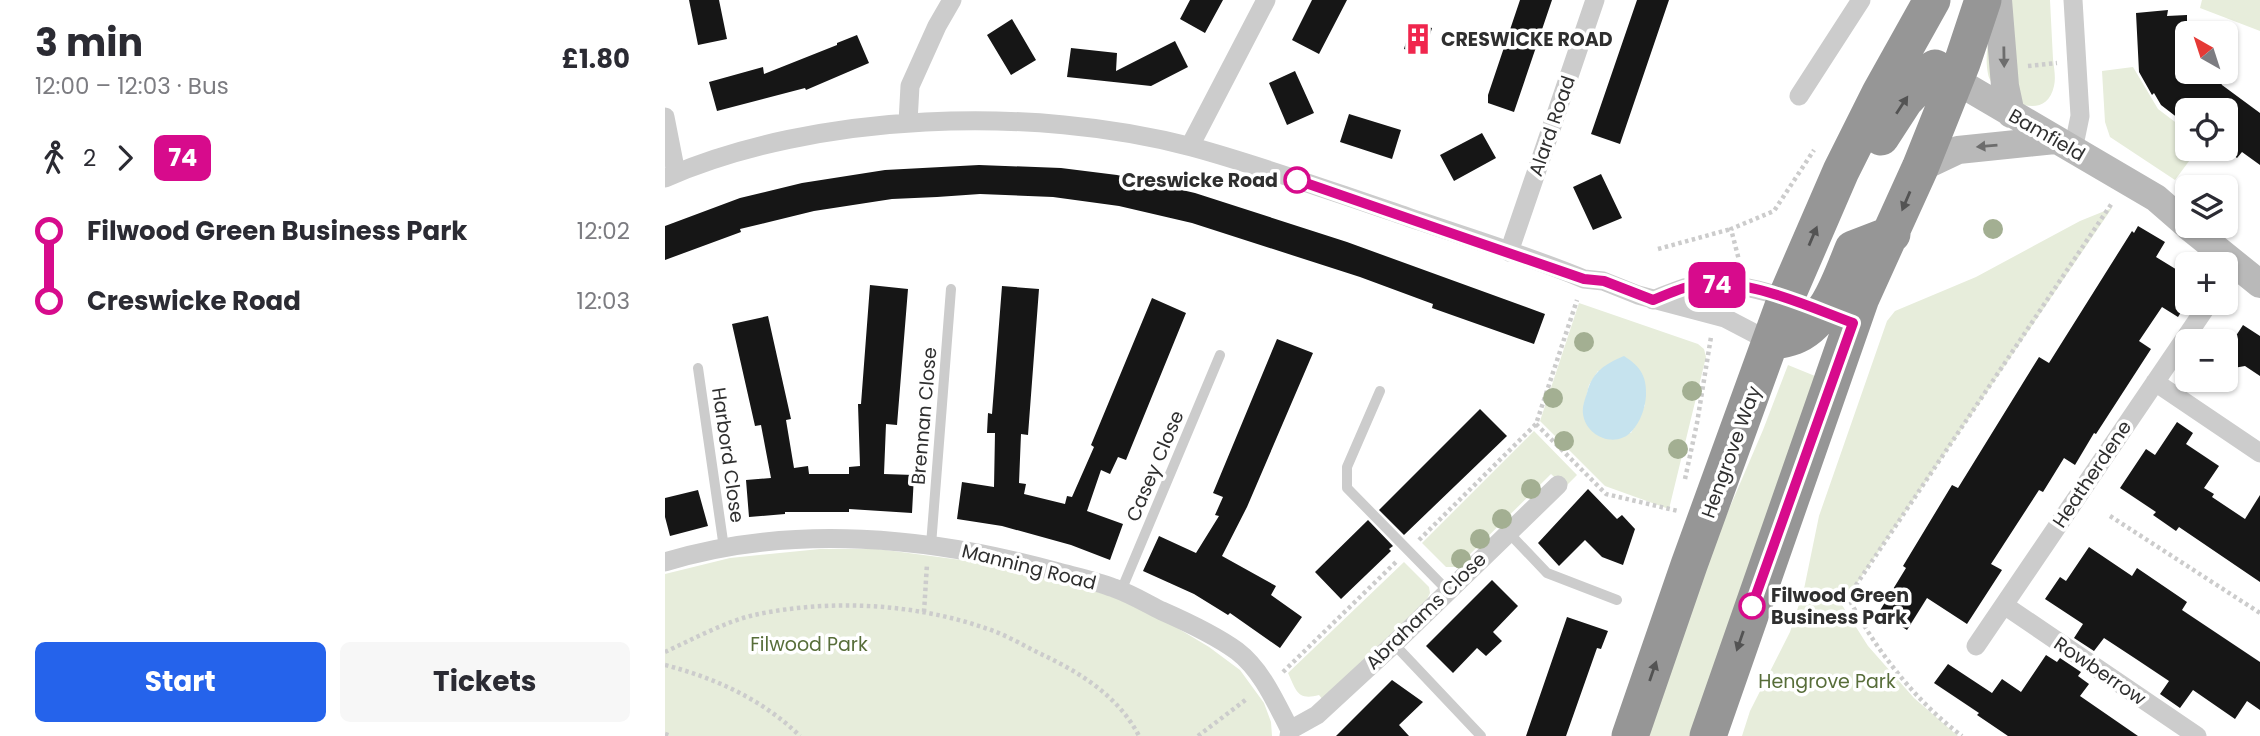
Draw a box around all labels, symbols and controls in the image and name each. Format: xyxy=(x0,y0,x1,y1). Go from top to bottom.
text: 3 min xyxy=(35,16,143,69)
north arrow xyxy=(2175,21,2238,84)
map controls xyxy=(2175,21,2238,392)
building icon: CRESWICKE ROAD xyxy=(1401,22,1435,56)
place label: CRESWICKE ROAD xyxy=(1441,26,1613,53)
text: £1.80 xyxy=(562,41,630,77)
one-way arrow xyxy=(1998,46,2009,68)
text: 12:00 – 12:03 · Bus xyxy=(35,70,229,102)
street label: Alard Road xyxy=(1522,72,1582,180)
one-way arrow xyxy=(1896,95,1909,115)
button: locate xyxy=(2175,98,2238,161)
street label: Bamfield xyxy=(2004,102,2090,168)
icon: walk xyxy=(35,139,73,177)
icon: forward xyxy=(106,139,144,177)
text: 74 xyxy=(168,141,197,174)
one-way arrow xyxy=(1976,141,1998,152)
text: 2 xyxy=(83,142,96,174)
place label: Creswicke Road xyxy=(1122,167,1278,194)
marker: Creswicke Road xyxy=(1284,167,1310,193)
button: layers xyxy=(2175,175,2238,238)
one-way arrow xyxy=(1900,190,1911,211)
text: Filwood Green Business Park xyxy=(87,213,467,249)
text: 12:02 xyxy=(577,215,630,247)
one-way arrow xyxy=(1808,225,1819,246)
button: + xyxy=(2175,252,2238,315)
line badge: 74 xyxy=(1685,262,1749,308)
text: 74 xyxy=(1702,268,1732,301)
text: Creswicke Road xyxy=(87,283,301,319)
text: 12:03 xyxy=(577,285,630,317)
button: − xyxy=(2175,329,2238,392)
street label: Brennan Close xyxy=(905,346,943,486)
street label: Hengrove Way xyxy=(1695,382,1768,522)
street label: Harbord Close xyxy=(705,386,751,524)
street label: Casey Close xyxy=(1119,406,1191,526)
street label: Heatherdene xyxy=(2046,415,2138,533)
street label: Manning Road xyxy=(959,537,1099,597)
street label: Abrahams Close xyxy=(1360,546,1492,676)
place label: Filwood Green Business Park xyxy=(1771,582,1909,631)
marker: Filwood Green Business Park xyxy=(1739,593,1765,619)
street label: Rowberrow xyxy=(2049,630,2152,712)
park label: Filwood Park xyxy=(750,631,868,658)
one-way arrow xyxy=(1734,631,1745,652)
button: Start xyxy=(35,642,326,722)
button: Tickets xyxy=(340,642,630,722)
one-way arrow xyxy=(1648,661,1659,682)
park label: Hengrove Park xyxy=(1758,668,1896,695)

